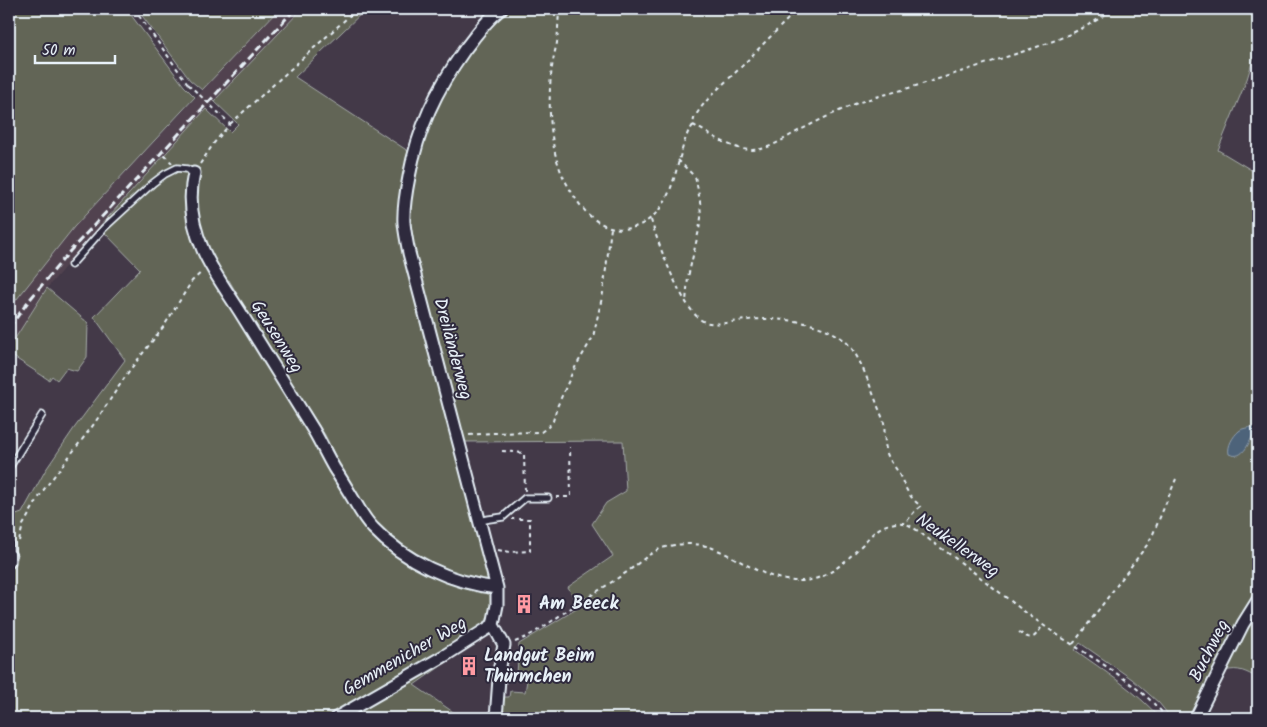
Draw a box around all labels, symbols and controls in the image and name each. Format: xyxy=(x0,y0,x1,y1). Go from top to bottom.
scale bar xyxy=(35,32,115,64)
text: 50 m xyxy=(42,39,76,63)
street label: Geusenweg xyxy=(242,295,310,379)
street label: Dreiländerweg xyxy=(425,295,479,403)
street label: Neukellerweg xyxy=(909,506,1005,586)
place label: Am Beeck xyxy=(539,590,620,619)
building icon: Am Beeck xyxy=(513,593,535,615)
street label: Gemmenicher Weg xyxy=(337,610,473,704)
street label: Buchweg xyxy=(1182,615,1238,687)
place label: Landgut Beim Thürmchen xyxy=(484,642,595,692)
building icon: Landgut Beim Thürmchen xyxy=(458,655,480,677)

